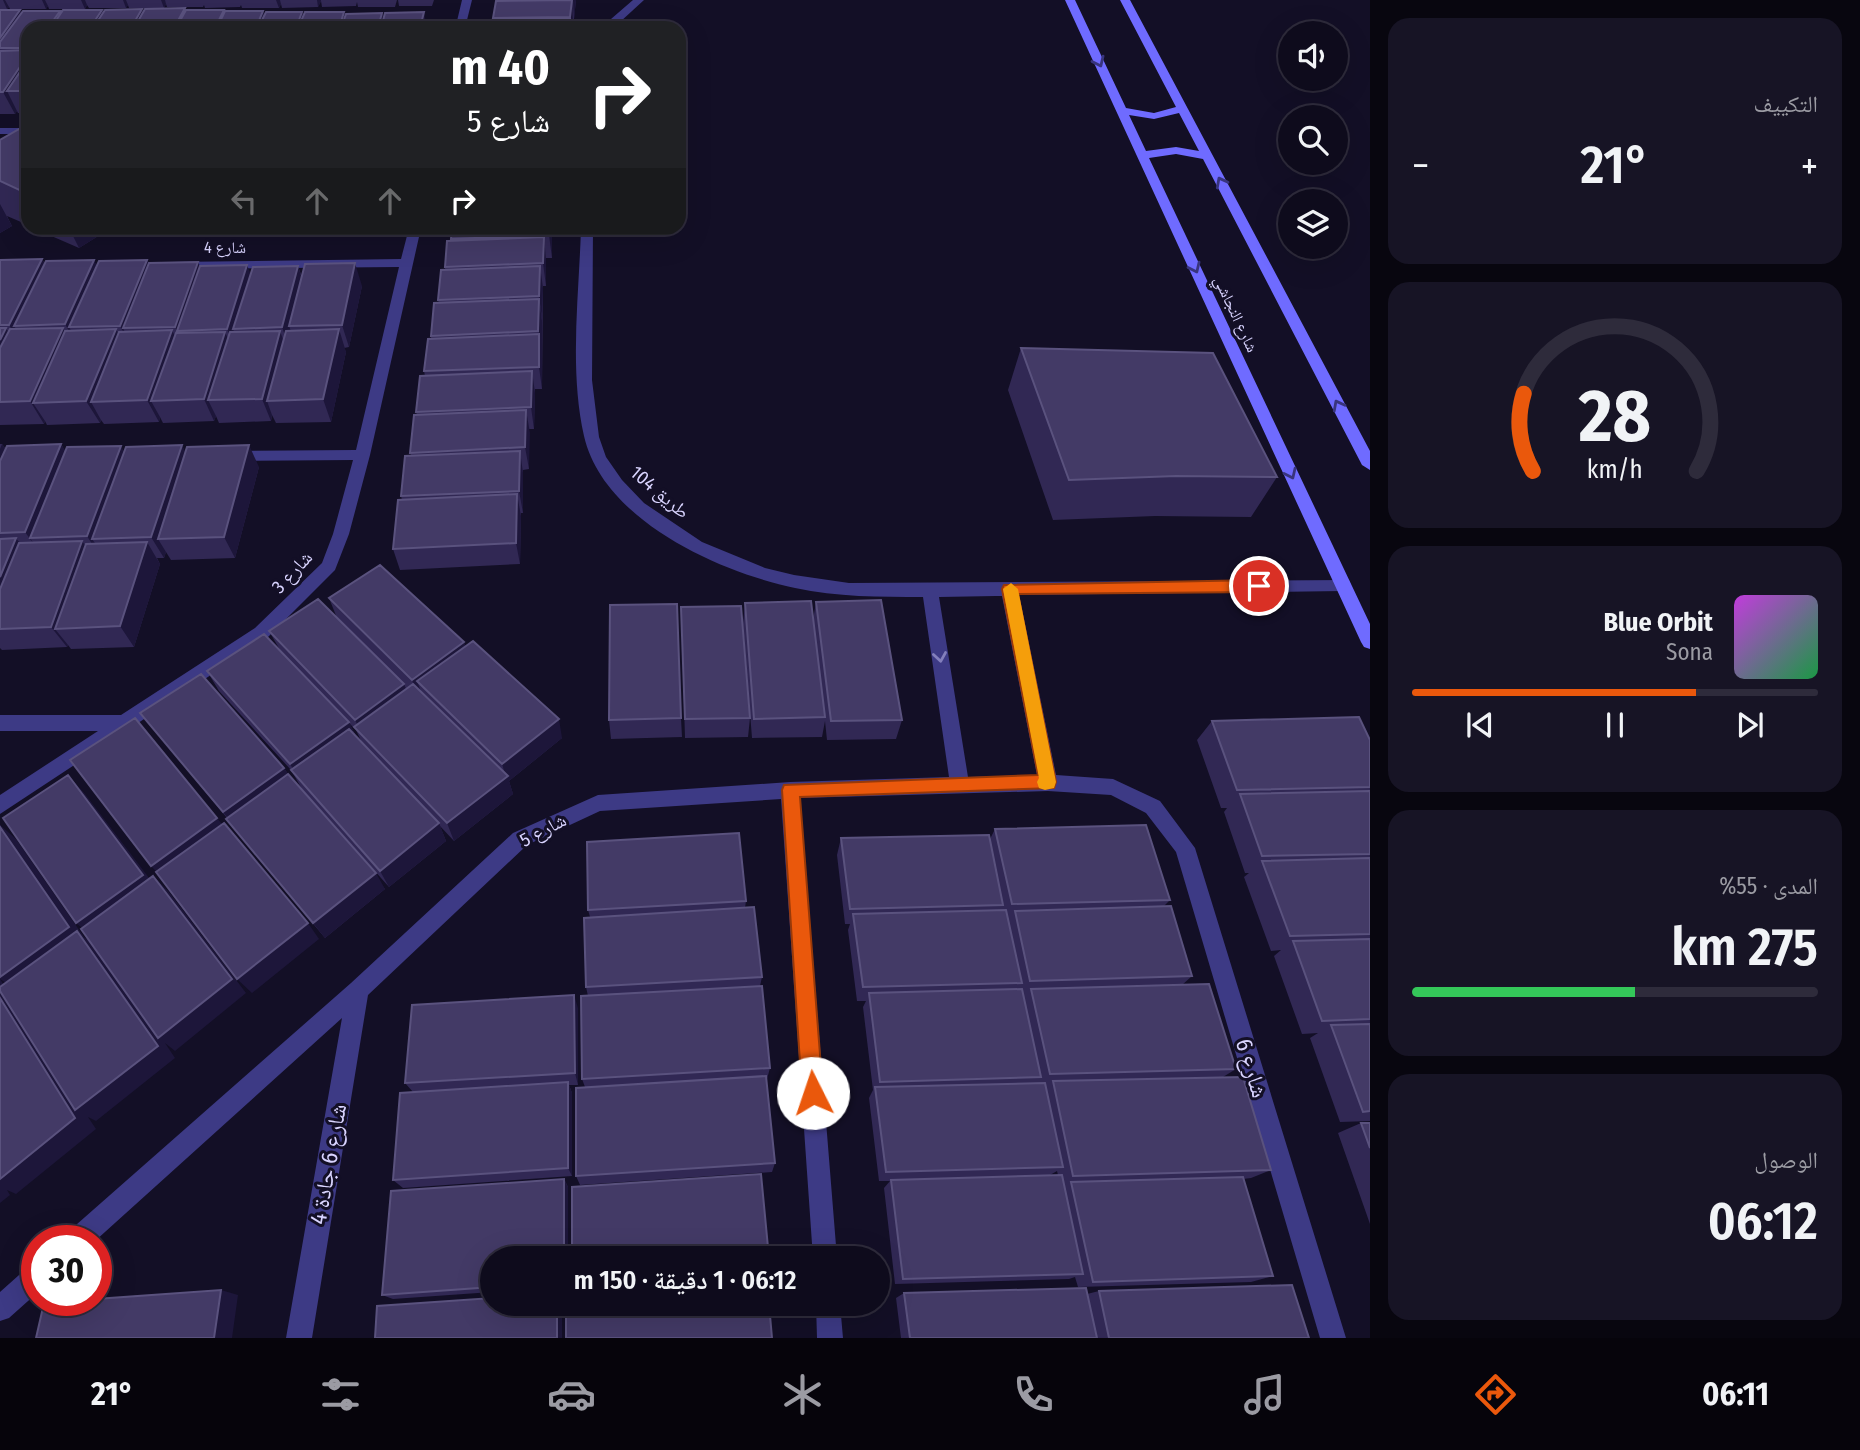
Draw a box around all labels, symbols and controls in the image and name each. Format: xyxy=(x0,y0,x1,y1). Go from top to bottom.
map controls xyxy=(1278,21,1348,259)
button: sound xyxy=(1278,21,1348,91)
text: 40 m xyxy=(450,38,550,97)
icon: right xyxy=(574,49,665,140)
one-way arrow xyxy=(1091,55,1105,67)
text: التكييف xyxy=(1753,90,1818,118)
text: شارع 5 xyxy=(467,102,550,140)
button: search xyxy=(1278,105,1348,175)
text: 21° xyxy=(1580,134,1649,197)
text: − xyxy=(1412,143,1429,189)
text: + xyxy=(1801,143,1818,189)
one-way arrow xyxy=(1216,176,1229,189)
icon: left xyxy=(225,182,263,220)
icon: ahead xyxy=(298,182,336,220)
icon: ahead xyxy=(371,182,409,220)
icon: right xyxy=(444,182,482,220)
button: layers xyxy=(1278,189,1348,259)
street label: شارع 4 xyxy=(204,238,246,258)
one-way arrow xyxy=(1187,261,1201,273)
street label: شارع النجاشي xyxy=(1207,273,1262,357)
text: 28 xyxy=(1578,373,1651,460)
one-way arrow xyxy=(1333,399,1346,412)
text: km/h xyxy=(1587,455,1643,485)
street label: طريق 104 xyxy=(626,461,694,523)
one-way arrow xyxy=(1283,467,1297,480)
street label: شارع 3 xyxy=(267,546,317,598)
pin xyxy=(1229,556,1289,616)
icon: arrive xyxy=(1240,567,1278,605)
text: Blue Orbit xyxy=(1603,607,1713,638)
text: Sona xyxy=(1666,638,1713,666)
one-way arrow xyxy=(932,651,947,663)
icon: previous xyxy=(1461,706,1499,744)
icon: pause xyxy=(1596,706,1634,744)
icon: next xyxy=(1731,706,1769,744)
street label: شارع 5 xyxy=(516,808,570,852)
text: المدى · 55% xyxy=(1719,872,1818,900)
text: 275 km xyxy=(1671,916,1818,979)
street label: شارع 6 xyxy=(1229,1035,1274,1101)
position arrow xyxy=(776,1056,850,1130)
street label: شارع 6 جادة 4 xyxy=(304,1102,353,1227)
text: الوصول xyxy=(1754,1146,1818,1174)
text: 06:12 xyxy=(1708,1190,1818,1253)
speed limit sign: 30 xyxy=(21,1225,112,1316)
text: 06:12 · 1 دقيقة · 150 m xyxy=(574,1265,796,1296)
icon: filters xyxy=(316,1370,365,1419)
icon: car xyxy=(547,1370,596,1419)
icon: climate xyxy=(778,1370,827,1419)
icon: phone xyxy=(1009,1370,1058,1419)
icon: music xyxy=(1240,1370,1289,1419)
icon: directions xyxy=(1471,1370,1520,1419)
text: 21° xyxy=(91,1375,134,1413)
text: 06:11 xyxy=(1702,1375,1769,1413)

